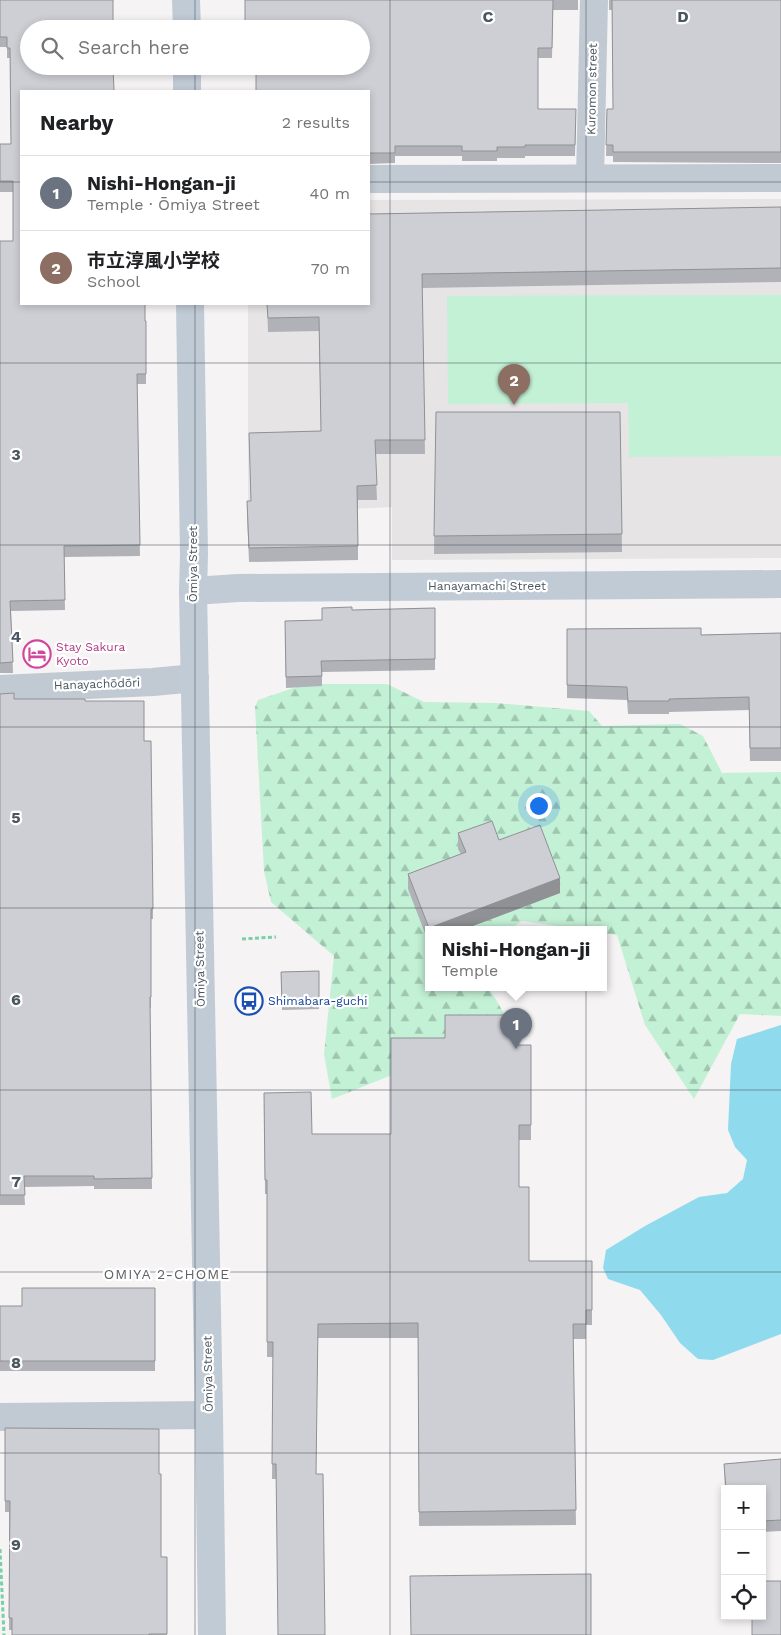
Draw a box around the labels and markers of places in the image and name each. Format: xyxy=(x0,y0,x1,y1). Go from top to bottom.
pin: 2 xyxy=(498,364,530,405)
hotel icon: Stay Sakura Kyoto xyxy=(22,639,52,669)
place label: Stay Sakura Kyoto xyxy=(56,640,125,668)
bus stop icon: Shimabara-guchi xyxy=(234,986,264,1016)
place label: Shimabara-guchi xyxy=(268,994,367,1008)
pin: 1 xyxy=(500,1008,532,1049)

